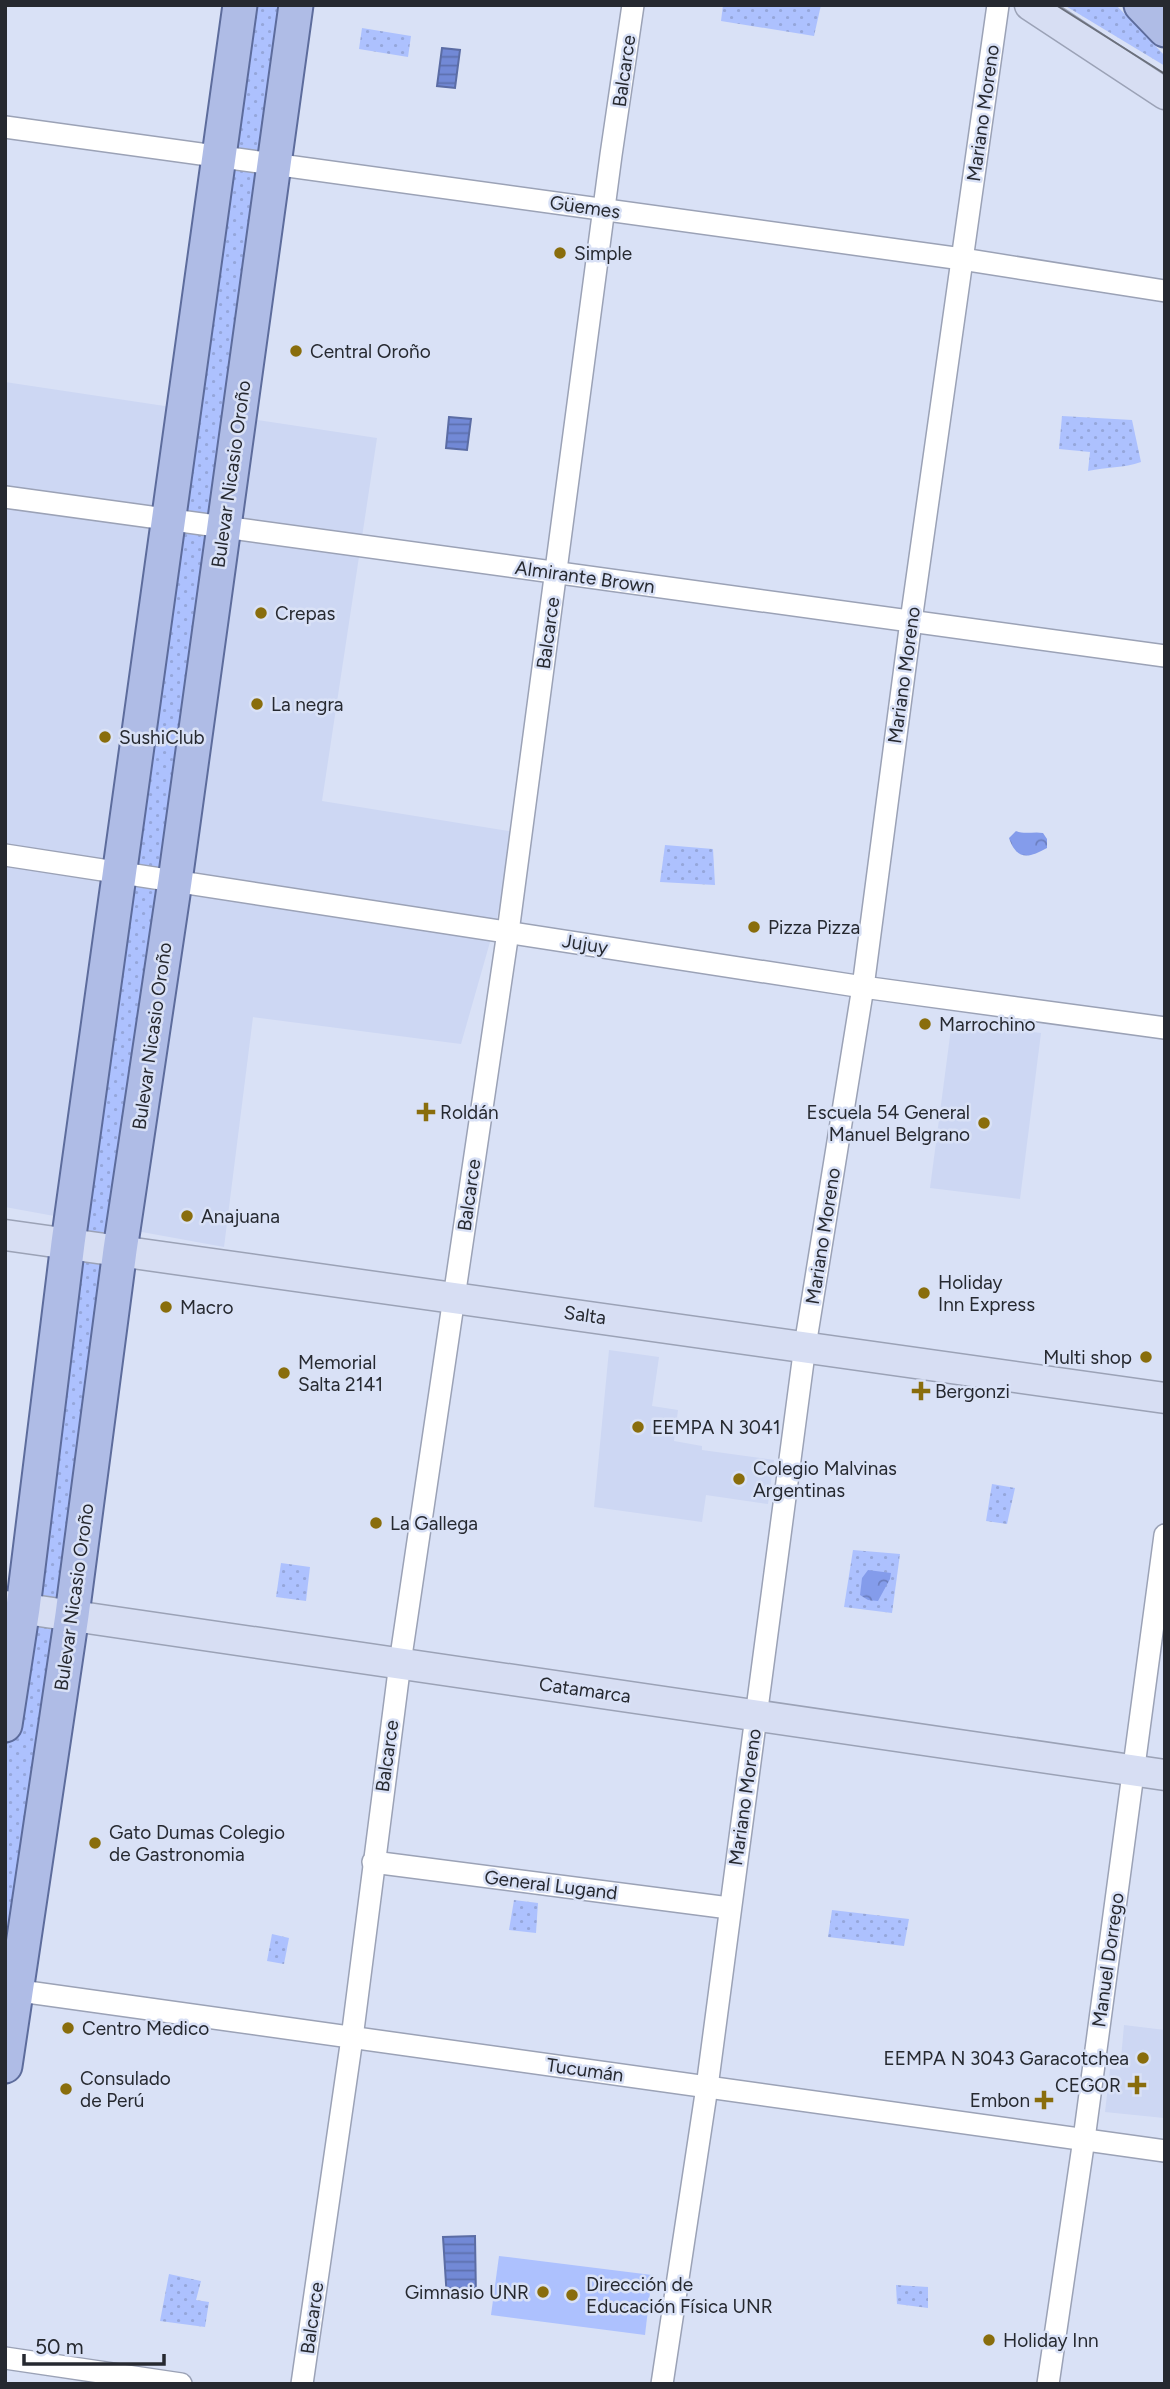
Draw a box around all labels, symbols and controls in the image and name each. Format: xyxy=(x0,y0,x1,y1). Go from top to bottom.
street label: Balcarce xyxy=(608,33,640,109)
street label: Mariano Moreno xyxy=(962,43,1004,183)
street label: Güemes xyxy=(548,191,622,223)
place label: Simple xyxy=(574,242,632,265)
marker: Simple xyxy=(552,245,568,261)
place label: Central Oroño xyxy=(310,340,431,363)
marker: Central Oroño xyxy=(288,343,304,359)
street label: Bulevar Nicasio Oroño xyxy=(206,379,256,569)
street label: Almirante Brown xyxy=(514,556,656,598)
street label: Balcarce xyxy=(532,595,564,671)
place label: Crepas xyxy=(275,602,335,625)
marker: Crepas xyxy=(253,605,269,621)
street label: Mariano Moreno xyxy=(883,605,925,745)
place label: La negra xyxy=(271,693,344,716)
marker: La negra xyxy=(249,696,265,712)
place label: SushiClub xyxy=(119,726,205,749)
marker: SushiClub xyxy=(97,729,113,745)
place label: Pizza Pizza xyxy=(768,916,860,939)
marker: Pizza Pizza xyxy=(746,919,762,935)
street label: Jujuy xyxy=(560,929,610,959)
street label: Bulevar Nicasio Oroño xyxy=(127,941,177,1131)
place label: Marrochino xyxy=(939,1013,1036,1036)
marker: Marrochino xyxy=(917,1016,933,1032)
place label: Roldán xyxy=(440,1101,499,1124)
place label: Escuela 54 General Manuel Belgrano xyxy=(807,1101,970,1146)
marker: Roldán xyxy=(418,1104,434,1120)
marker: Escuela 54 General Manuel Belgrano xyxy=(976,1115,992,1131)
street label: Balcarce xyxy=(453,1157,485,1233)
street label: Mariano Moreno xyxy=(801,1166,845,1306)
place label: Anajuana xyxy=(201,1205,280,1228)
marker: Anajuana xyxy=(179,1208,195,1224)
place label: Holiday Inn Express xyxy=(938,1271,1035,1316)
marker: Holiday Inn Express xyxy=(916,1285,932,1301)
place label: Macro xyxy=(180,1296,234,1319)
marker: Macro xyxy=(158,1299,174,1315)
street label: Salta xyxy=(562,1301,608,1329)
place label: Multi shop xyxy=(1043,1346,1132,1369)
marker: Multi shop xyxy=(1138,1349,1154,1365)
place label: Memorial Salta 2141 xyxy=(298,1351,383,1396)
marker: Memorial Salta 2141 xyxy=(276,1365,292,1381)
place label: Bergonzi xyxy=(935,1380,1010,1403)
marker: Bergonzi xyxy=(913,1383,929,1399)
place label: EEMPA N 3041 xyxy=(652,1416,781,1439)
marker: EEMPA N 3041 xyxy=(630,1419,646,1435)
place label: Colegio Malvinas Argentinas xyxy=(753,1457,897,1502)
marker: Colegio Malvinas Argentinas xyxy=(731,1471,747,1487)
street label: Bulevar Nicasio Oroño xyxy=(49,1502,99,1692)
place label: La Gallega xyxy=(390,1512,478,1535)
marker: La Gallega xyxy=(368,1515,384,1531)
street label: Catamarca xyxy=(538,1672,632,1708)
street label: Balcarce xyxy=(371,1718,403,1794)
street label: Mariano Moreno xyxy=(724,1727,766,1867)
place label: Gato Dumas Colegio de Gastronomia xyxy=(109,1821,285,1866)
marker: Gato Dumas Colegio de Gastronomia xyxy=(87,1835,103,1851)
street label: General Lugand xyxy=(483,1865,619,1905)
street label: Manuel Dorrego xyxy=(1087,1891,1129,2029)
place label: Centro Medico xyxy=(82,2017,209,2040)
marker: Centro Medico xyxy=(60,2020,76,2036)
place label: EEMPA N 3043 Garacotchea xyxy=(884,2047,1129,2070)
marker: EEMPA N 3043 Garacotchea xyxy=(1135,2050,1151,2066)
street label: Tucumán xyxy=(545,2053,625,2087)
place label: Consulado de Perú xyxy=(80,2067,171,2112)
place label: CEGOR xyxy=(1055,2074,1121,2097)
marker: CEGOR xyxy=(1127,2075,1147,2095)
marker: Consulado de Perú xyxy=(58,2081,74,2097)
place label: Embon xyxy=(970,2089,1030,2112)
marker: Embon xyxy=(1036,2092,1052,2108)
place label: Dirección de Educación Física UNR xyxy=(586,2273,773,2318)
street label: Balcarce xyxy=(296,2280,328,2356)
place label: Gimnasio UNR xyxy=(405,2281,529,2304)
marker: Gimnasio UNR xyxy=(535,2284,551,2300)
marker: Dirección de Educación Física UNR xyxy=(564,2287,580,2303)
scale bar xyxy=(24,2322,164,2366)
place label: Holiday Inn xyxy=(1003,2329,1099,2352)
marker: Holiday Inn xyxy=(981,2332,997,2348)
text: 50 m xyxy=(35,2334,84,2359)

